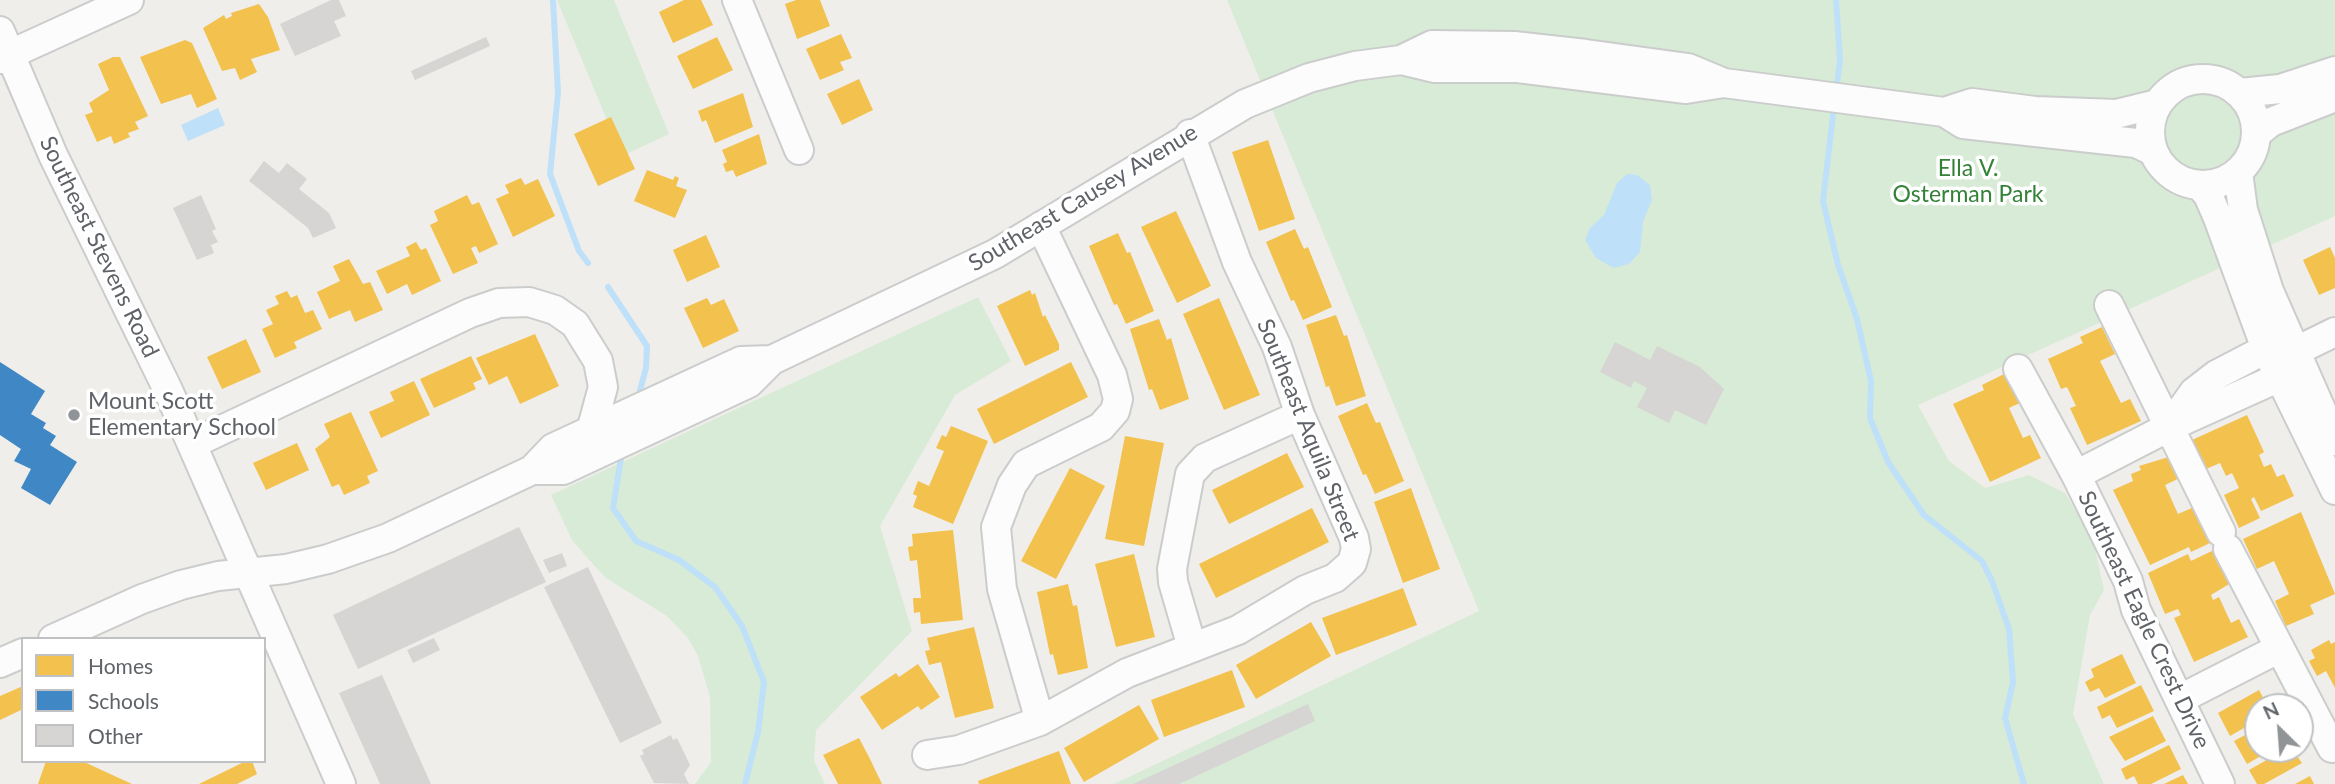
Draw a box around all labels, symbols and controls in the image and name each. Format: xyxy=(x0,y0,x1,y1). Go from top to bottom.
street label: Southeast Causey Avenue xyxy=(963,119,1203,277)
street label: Southeast Stevens Road xyxy=(33,132,165,362)
park label: Ella V. Osterman Park xyxy=(1893,155,2043,209)
street label: Southeast Aquila Street xyxy=(1251,315,1365,545)
place label: Mount Scott Elementary School xyxy=(88,388,276,442)
marker: Mount Scott Elementary School xyxy=(66,407,82,423)
street label: Southeast Eagle Crest Drive xyxy=(2072,487,2216,753)
legend xyxy=(21,637,266,763)
text: Homes xyxy=(88,653,153,678)
text: Schools xyxy=(88,688,159,713)
north arrow xyxy=(2244,693,2314,763)
text: N xyxy=(2259,697,2282,724)
text: Other xyxy=(88,723,143,748)

